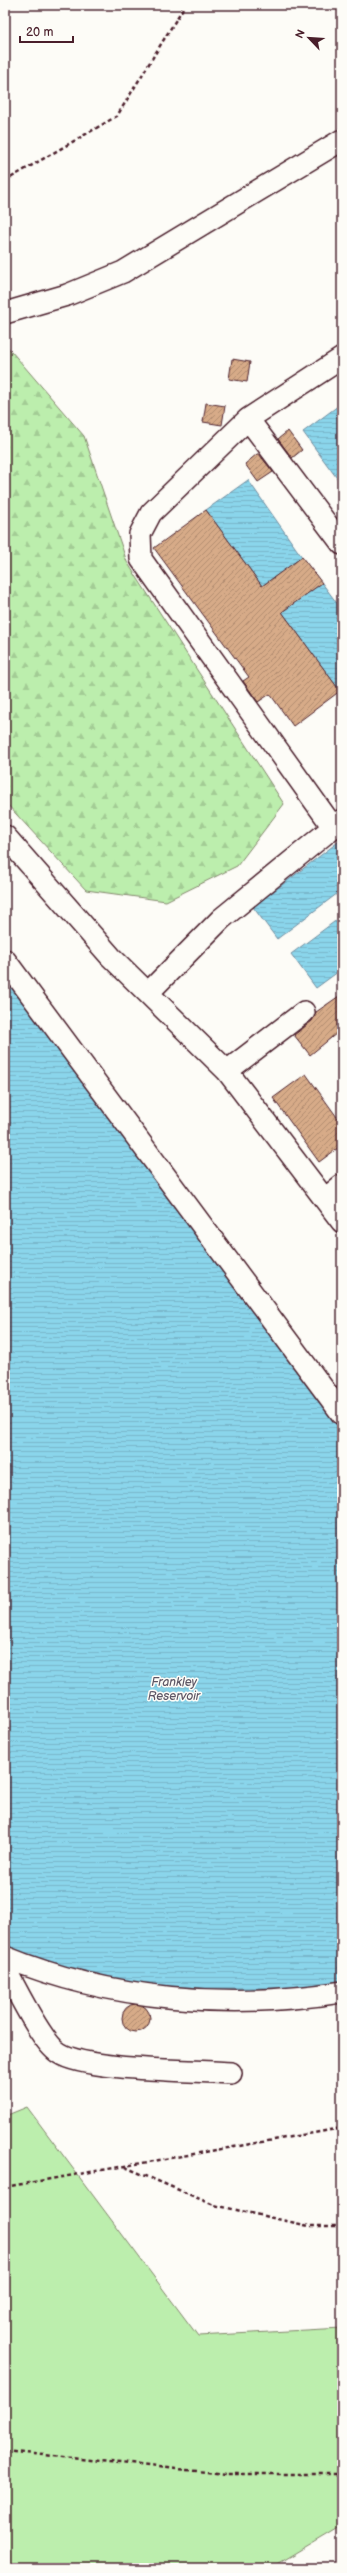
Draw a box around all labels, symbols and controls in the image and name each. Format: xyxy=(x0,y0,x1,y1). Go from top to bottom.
scale bar xyxy=(20,18,73,44)
north arrow xyxy=(289,18,329,58)
text: 20 m xyxy=(26,25,53,40)
text: N xyxy=(293,27,308,40)
water label: Frankley Reservoir xyxy=(148,1675,202,1704)

